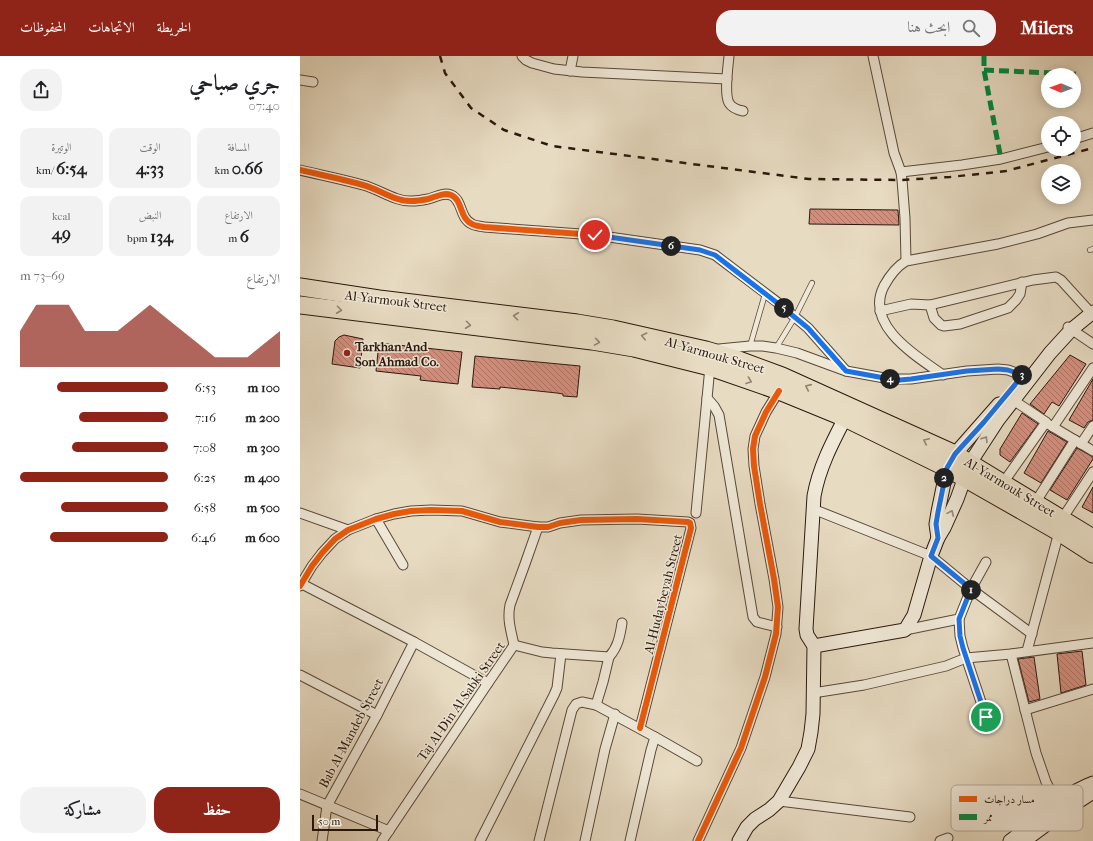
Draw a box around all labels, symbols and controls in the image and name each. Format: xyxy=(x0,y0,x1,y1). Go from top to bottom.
search box xyxy=(716,10,996,46)
icon: search xyxy=(960,17,982,39)
text: Milers xyxy=(1020,17,1073,39)
text: ابحث هنا xyxy=(907,18,950,36)
text: المحفوظات xyxy=(20,19,66,36)
text: الاتجاهات xyxy=(88,19,135,36)
text: الخريطة xyxy=(157,19,191,36)
north arrow xyxy=(1041,68,1081,108)
map controls xyxy=(1041,68,1081,204)
button: share xyxy=(20,69,62,111)
text: جري صباحي xyxy=(189,70,280,96)
text: 07:40 xyxy=(249,98,280,113)
button: locate xyxy=(1041,116,1081,156)
text: الوتيرة xyxy=(51,141,71,154)
text: الوقت xyxy=(139,141,161,154)
text: المسافة xyxy=(227,141,250,154)
text: 6:54 xyxy=(56,158,87,178)
text: 4:33 xyxy=(136,158,164,178)
text: 0.66 xyxy=(232,158,263,178)
text: /km xyxy=(36,164,56,177)
text: km xyxy=(215,164,232,177)
button: layers xyxy=(1041,164,1081,204)
text: النبض xyxy=(139,209,161,222)
text: الارتفاع xyxy=(224,209,253,222)
text: kcal xyxy=(52,210,71,223)
pin xyxy=(578,218,612,252)
text: 49 xyxy=(52,223,71,243)
icon: check xyxy=(584,224,606,246)
text: 134 xyxy=(150,226,173,246)
text: 6 xyxy=(240,226,249,246)
text: bpm xyxy=(127,232,150,245)
text: m xyxy=(228,232,240,245)
pin: 6 xyxy=(661,236,681,256)
text: 6 xyxy=(668,239,674,252)
text: 69–73 m xyxy=(20,268,65,283)
text: الارتفاع xyxy=(246,271,280,286)
street label: Al-Yarmouk Street xyxy=(343,287,448,315)
pin: 5 xyxy=(774,298,794,318)
text: 5 xyxy=(782,301,786,314)
one-way arrow xyxy=(336,305,342,314)
one-way arrow xyxy=(513,312,519,321)
one-way arrow xyxy=(465,321,471,330)
one-way arrow xyxy=(641,332,648,340)
street label: Al-Yarmouk Street xyxy=(662,333,767,377)
one-way arrow xyxy=(594,337,600,346)
place label: Tarkhan And Son Ahmad Co. xyxy=(354,339,439,369)
marker: Tarkhan And Son Ahmad Co. xyxy=(342,348,352,358)
pin: 3 xyxy=(1012,365,1032,385)
text: 3 xyxy=(1020,368,1024,381)
pin: 4 xyxy=(880,369,900,389)
text: 4 xyxy=(887,372,893,385)
one-way arrow xyxy=(746,376,753,384)
text: 6:53 xyxy=(195,380,216,395)
text: 100 m xyxy=(247,380,280,395)
one-way arrow xyxy=(805,384,812,392)
text: 7:16 xyxy=(195,410,216,425)
text: 200 m xyxy=(245,410,280,425)
one-way arrow xyxy=(981,436,988,443)
one-way arrow xyxy=(923,438,931,446)
text: 7:08 xyxy=(193,440,216,455)
text: 300 m xyxy=(247,440,280,455)
street label: Al-Yarmouk Street xyxy=(961,453,1058,520)
pin: 2 xyxy=(934,468,954,488)
text: 6:25 xyxy=(194,470,216,485)
text: 400 m xyxy=(244,470,280,485)
text: 2 xyxy=(941,471,947,484)
text: 6:58 xyxy=(194,500,216,515)
text: 500 m xyxy=(246,500,280,515)
one-way arrow xyxy=(946,509,954,516)
text: 6:46 xyxy=(191,530,216,545)
text: 600 m xyxy=(245,530,280,545)
street label: Al-Hudaybeyah Street xyxy=(641,532,685,656)
pin: 1 xyxy=(961,580,981,600)
text: 1 xyxy=(969,583,973,596)
street label: Taj Al-Din Al-Sabki Street xyxy=(414,638,508,763)
street label: Bab Al-Mandeb Street xyxy=(316,675,386,790)
pin xyxy=(969,700,1003,734)
icon: arrive xyxy=(975,706,997,728)
legend xyxy=(951,785,1083,831)
button: مشاركة xyxy=(20,787,146,833)
button: حفظ xyxy=(154,787,280,833)
text: مسار دراجات xyxy=(984,793,1035,806)
text: ممر xyxy=(983,811,993,825)
scale bar xyxy=(312,813,378,832)
text: 50 m xyxy=(318,815,340,828)

